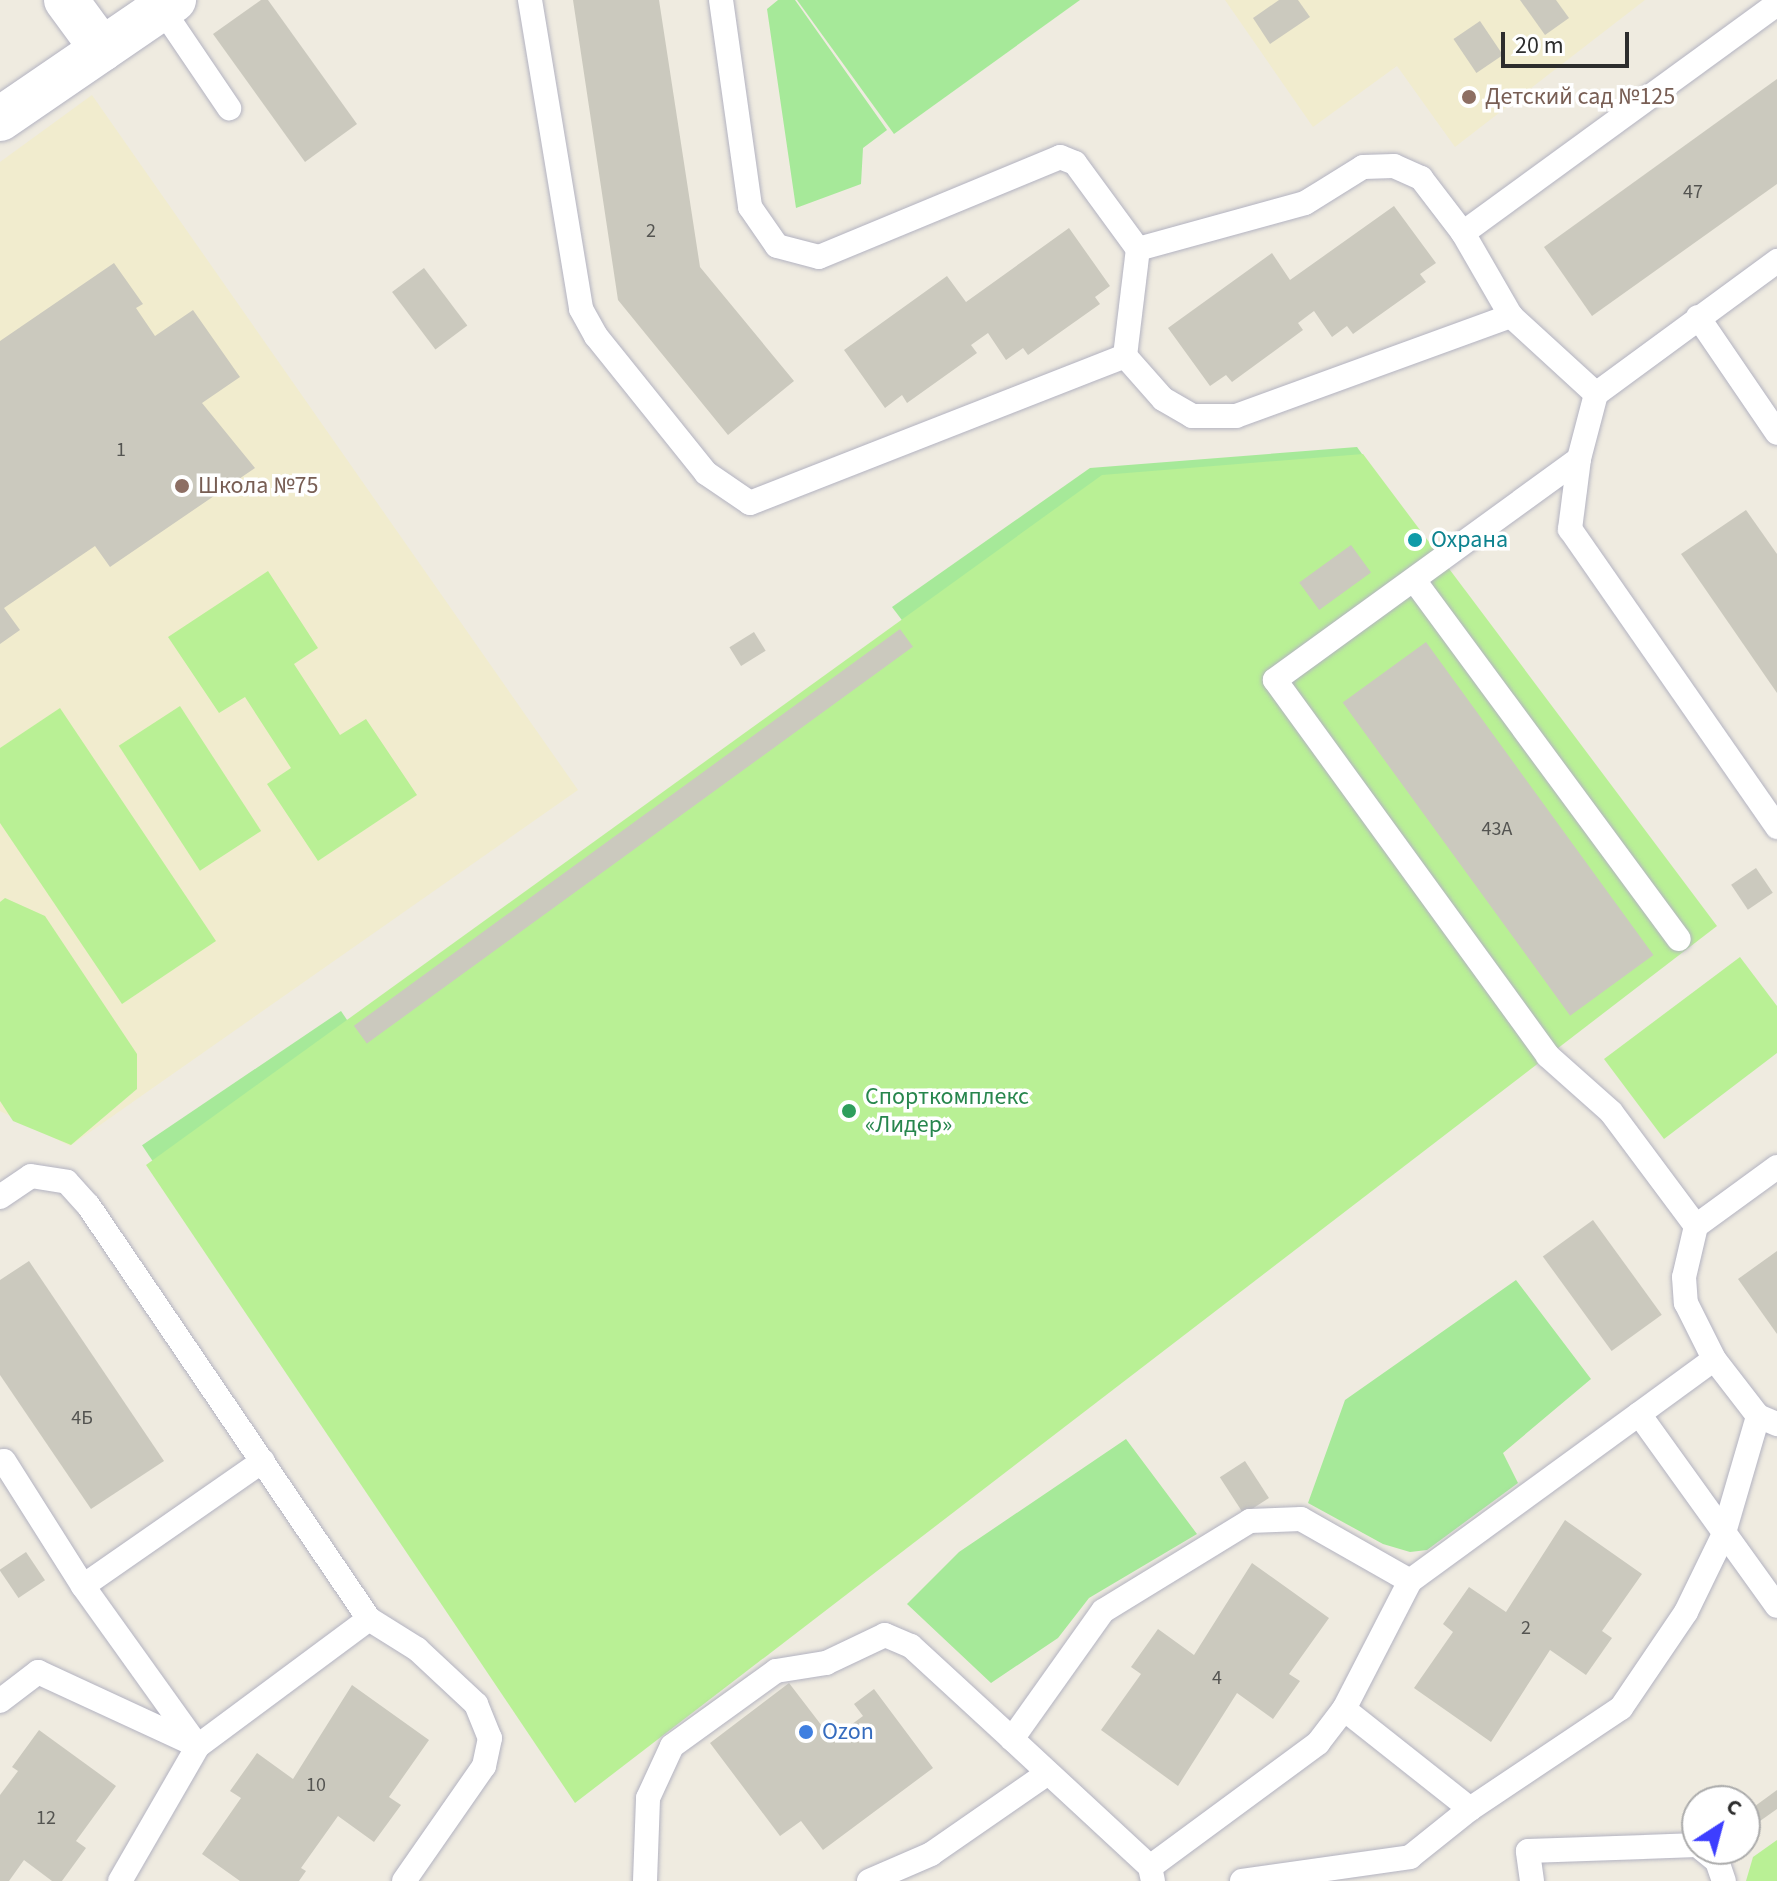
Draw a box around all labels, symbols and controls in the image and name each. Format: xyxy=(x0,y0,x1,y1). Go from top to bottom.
scale bar xyxy=(1505,16,1633,66)
text: 20 m xyxy=(1515,28,1564,63)
place label: Детский сад №125 xyxy=(1485,83,1675,111)
marker: Детский сад №125 xyxy=(1460,88,1478,106)
house number: 47 xyxy=(1683,180,1703,204)
house number: 2 xyxy=(646,219,656,243)
house number: 1 xyxy=(116,438,126,462)
place label: Школа №75 xyxy=(198,472,318,500)
marker: Школа №75 xyxy=(173,477,191,495)
place label: Охрана xyxy=(1431,526,1508,554)
marker: Охрана xyxy=(1406,531,1424,549)
house number: 43А xyxy=(1482,817,1512,841)
place label: Спорткомплекс «Лидер» xyxy=(865,1083,1029,1139)
marker: Спорткомплекс «Лидер» xyxy=(840,1102,858,1120)
house number: 4Б xyxy=(71,1406,93,1430)
house number: 2 xyxy=(1521,1616,1531,1640)
house number: 4 xyxy=(1212,1666,1222,1690)
place label: Ozon xyxy=(822,1718,874,1746)
marker: Ozon xyxy=(797,1723,815,1741)
house number: 10 xyxy=(306,1773,326,1797)
north arrow xyxy=(1681,1785,1761,1865)
text: С xyxy=(1719,1790,1749,1824)
house number: 12 xyxy=(36,1806,56,1830)

